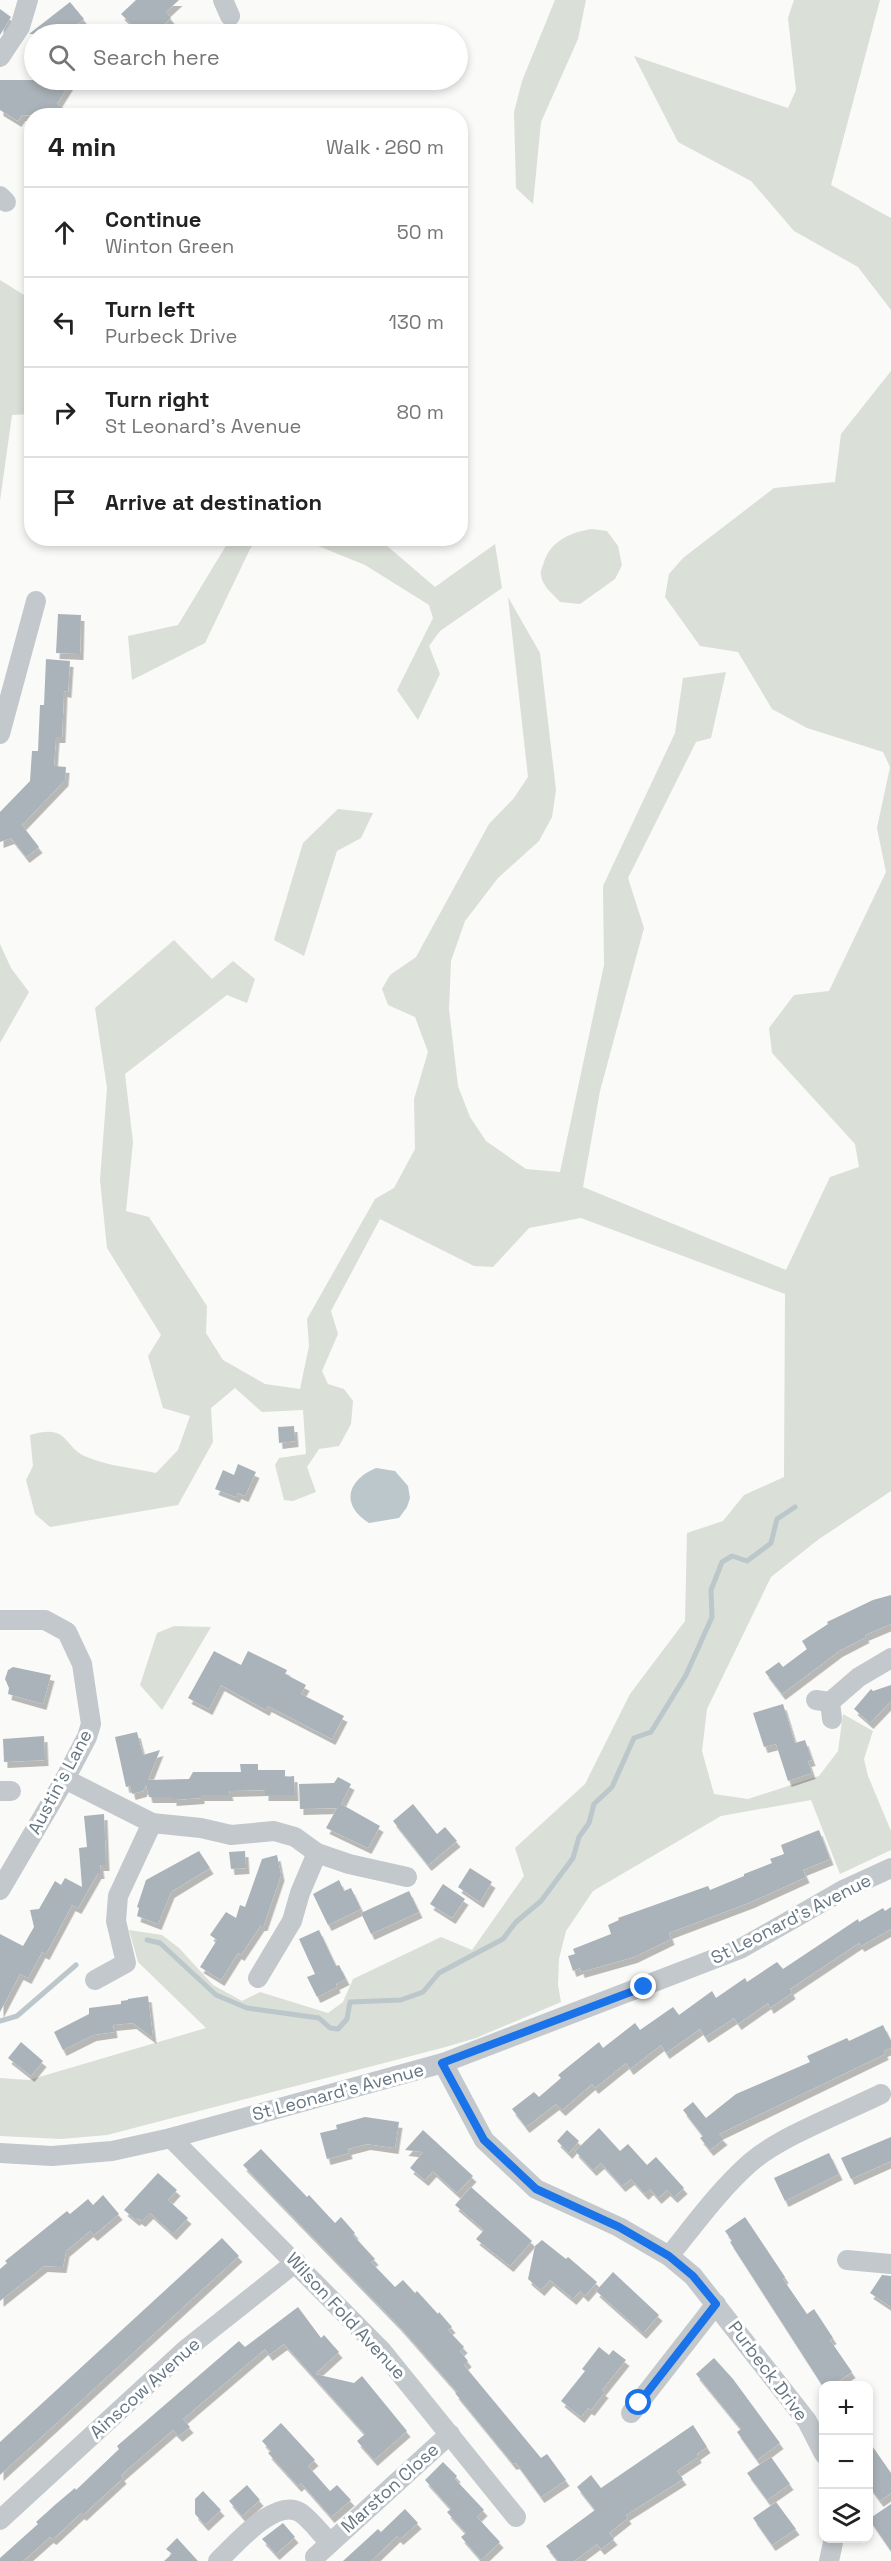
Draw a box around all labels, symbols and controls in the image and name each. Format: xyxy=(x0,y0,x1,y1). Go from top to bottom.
search box xyxy=(24,24,468,90)
icon: search xyxy=(45,41,78,74)
text: Search here xyxy=(93,43,220,71)
text: 4 min xyxy=(48,130,116,164)
text: Walk · 260 m xyxy=(326,134,444,160)
text: Continue xyxy=(105,205,201,233)
icon: ahead xyxy=(48,216,81,249)
text: 50 m xyxy=(397,219,444,245)
text: Winton Green xyxy=(105,233,234,259)
text: Turn left xyxy=(105,295,195,323)
icon: left xyxy=(48,306,81,339)
text: 130 m xyxy=(388,309,444,335)
text: Purbeck Drive xyxy=(105,323,237,349)
text: Turn right xyxy=(105,385,210,413)
icon: right xyxy=(48,396,81,429)
text: 80 m xyxy=(396,399,444,425)
text: St Leonard's Avenue xyxy=(105,413,301,439)
icon: arrive xyxy=(48,486,81,519)
text: Arrive at destination xyxy=(105,488,322,516)
street label: Austin's Lane xyxy=(22,1725,97,1838)
street label: St Leonard's Avenue xyxy=(707,1868,875,1969)
route end xyxy=(630,1973,656,1999)
street label: St Leonard's Avenue xyxy=(249,2058,426,2126)
street label: Wilson Fold Avenue xyxy=(282,2247,411,2384)
street label: Purbeck Drive xyxy=(723,2316,813,2425)
street label: Ainscow Avenue xyxy=(85,2332,205,2443)
map controls xyxy=(819,2381,873,2543)
button: + xyxy=(819,2381,873,2435)
route start xyxy=(625,2389,651,2415)
button: − xyxy=(819,2435,873,2489)
street label: Marston Close xyxy=(336,2438,443,2538)
button: layers xyxy=(819,2489,873,2543)

